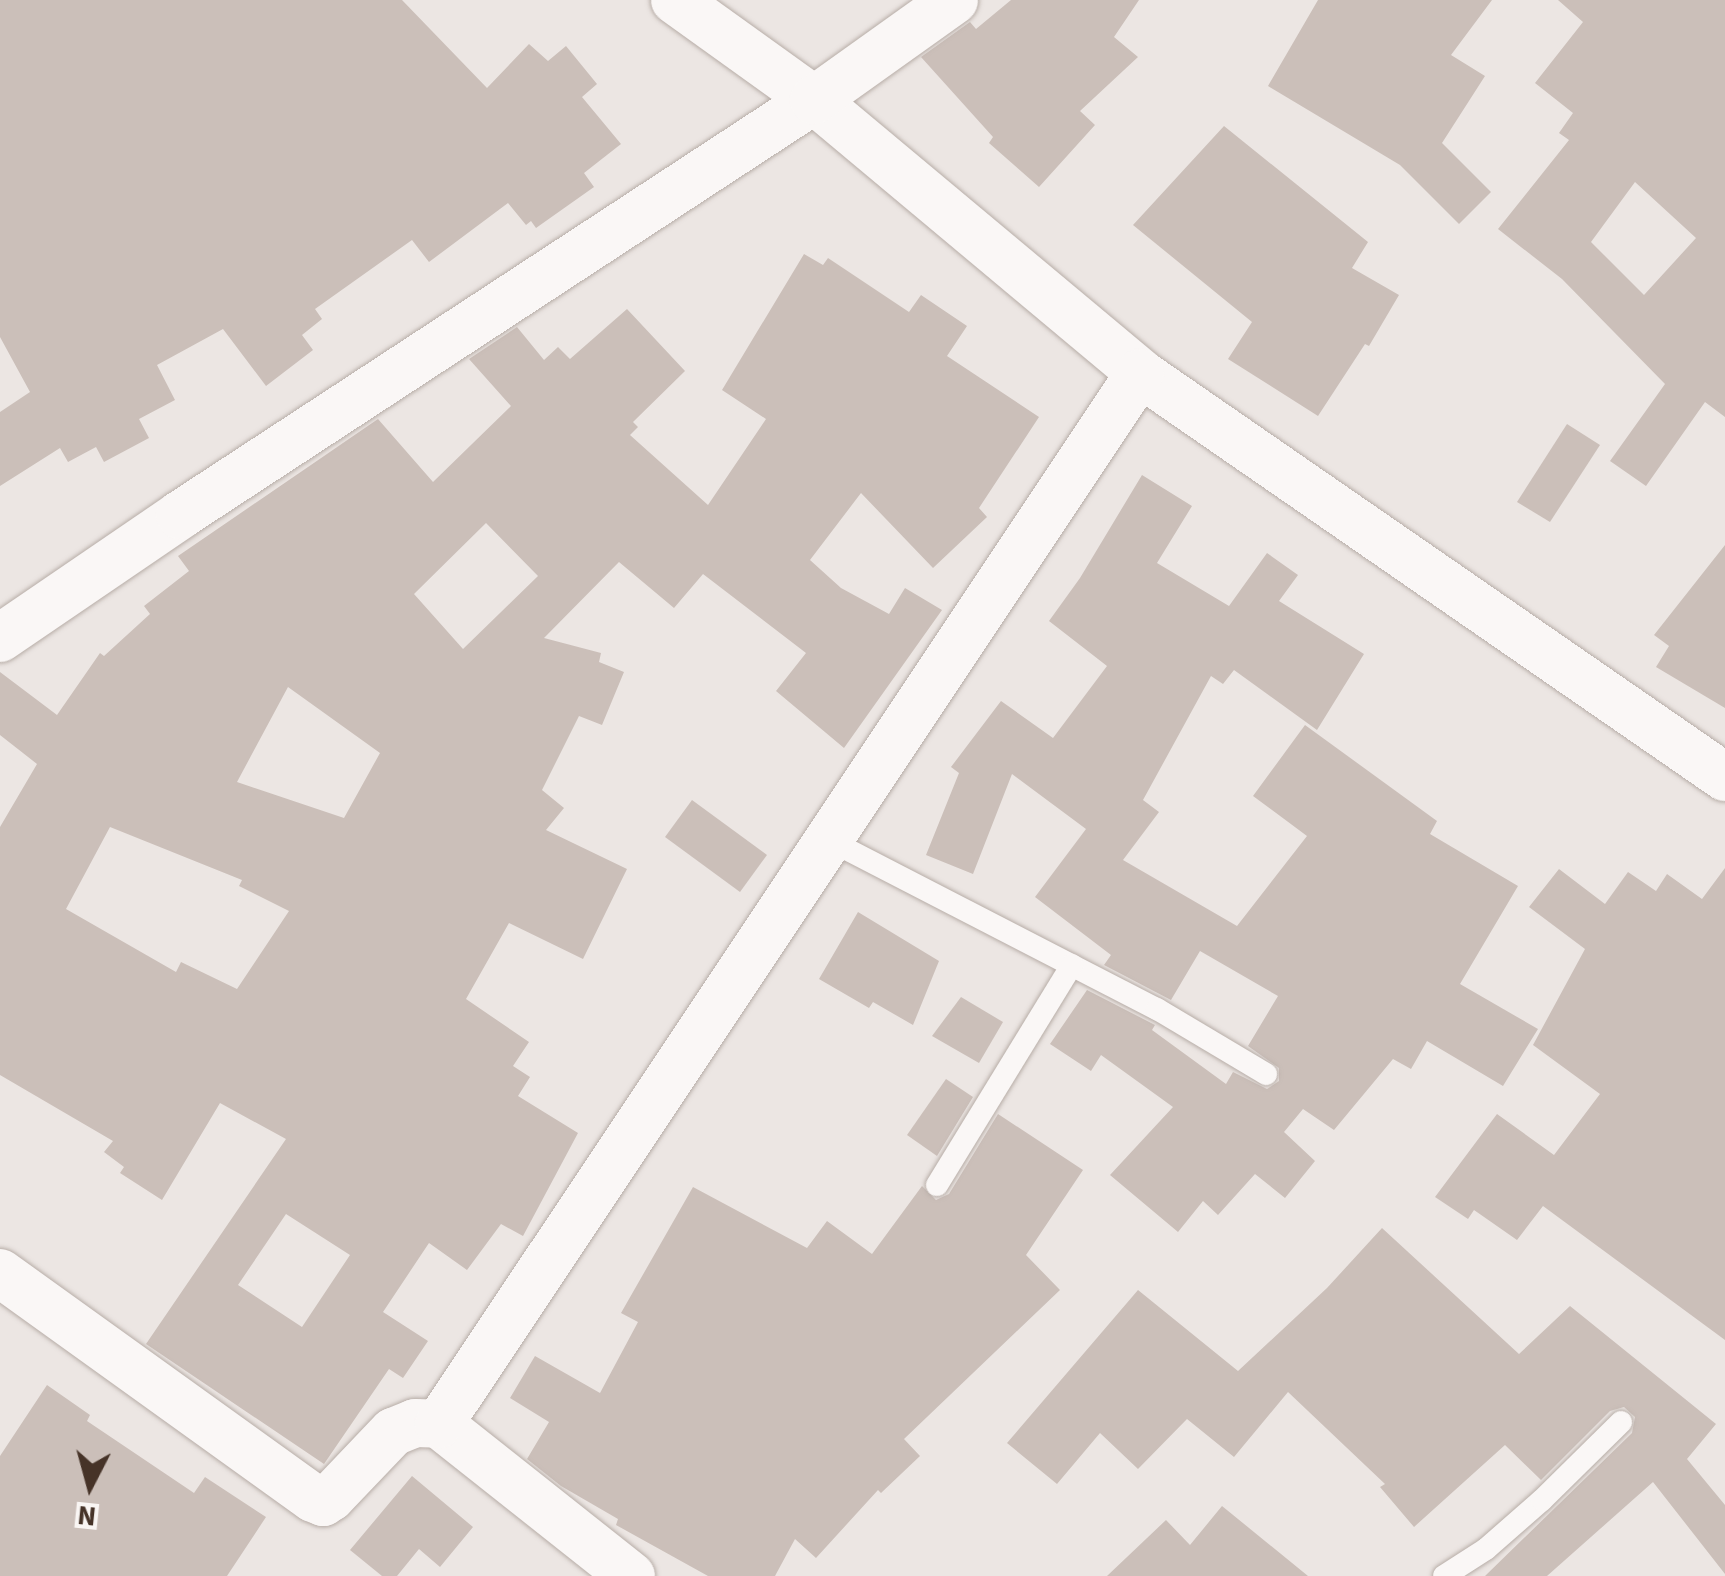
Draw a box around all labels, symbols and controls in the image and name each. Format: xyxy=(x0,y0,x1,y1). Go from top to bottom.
north arrow xyxy=(40,1436,140,1536)
text: N xyxy=(76,1495,98,1537)

